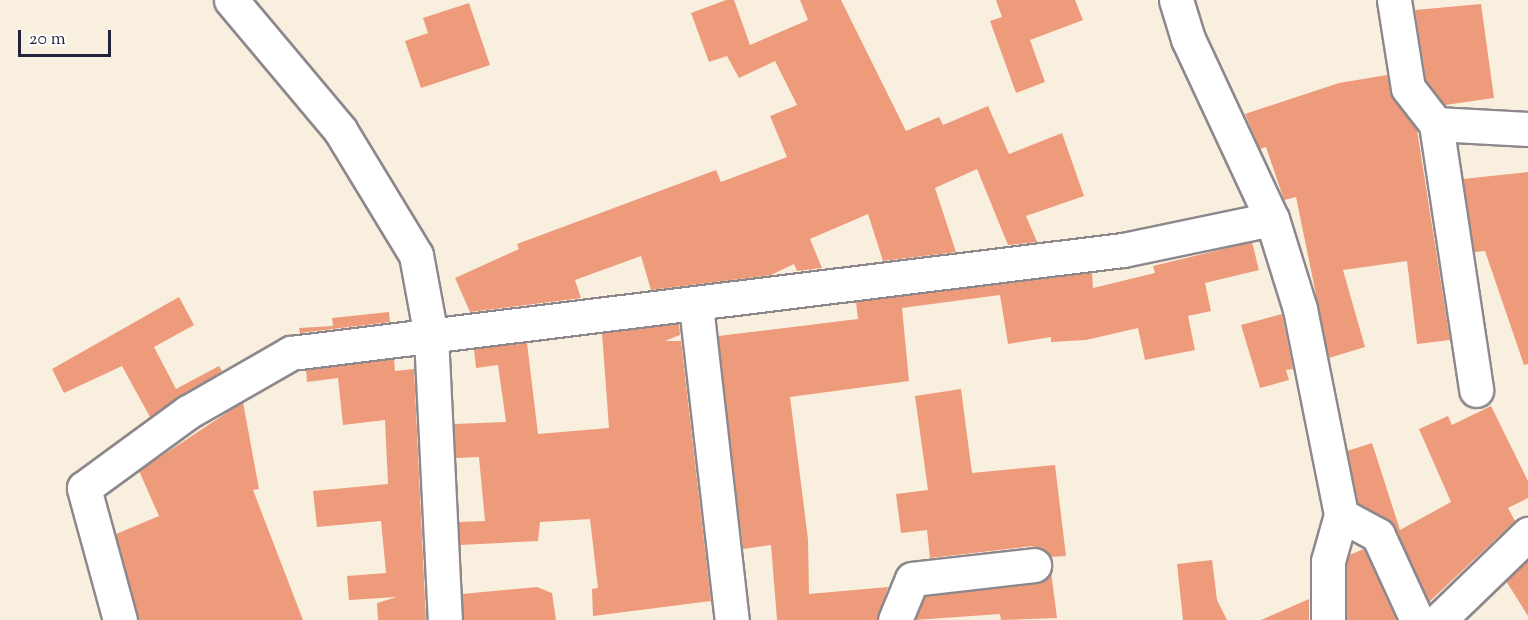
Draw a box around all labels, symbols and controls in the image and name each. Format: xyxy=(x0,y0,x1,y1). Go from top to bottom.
scale bar xyxy=(21,18,114,56)
text: 20 m xyxy=(29,27,66,53)

